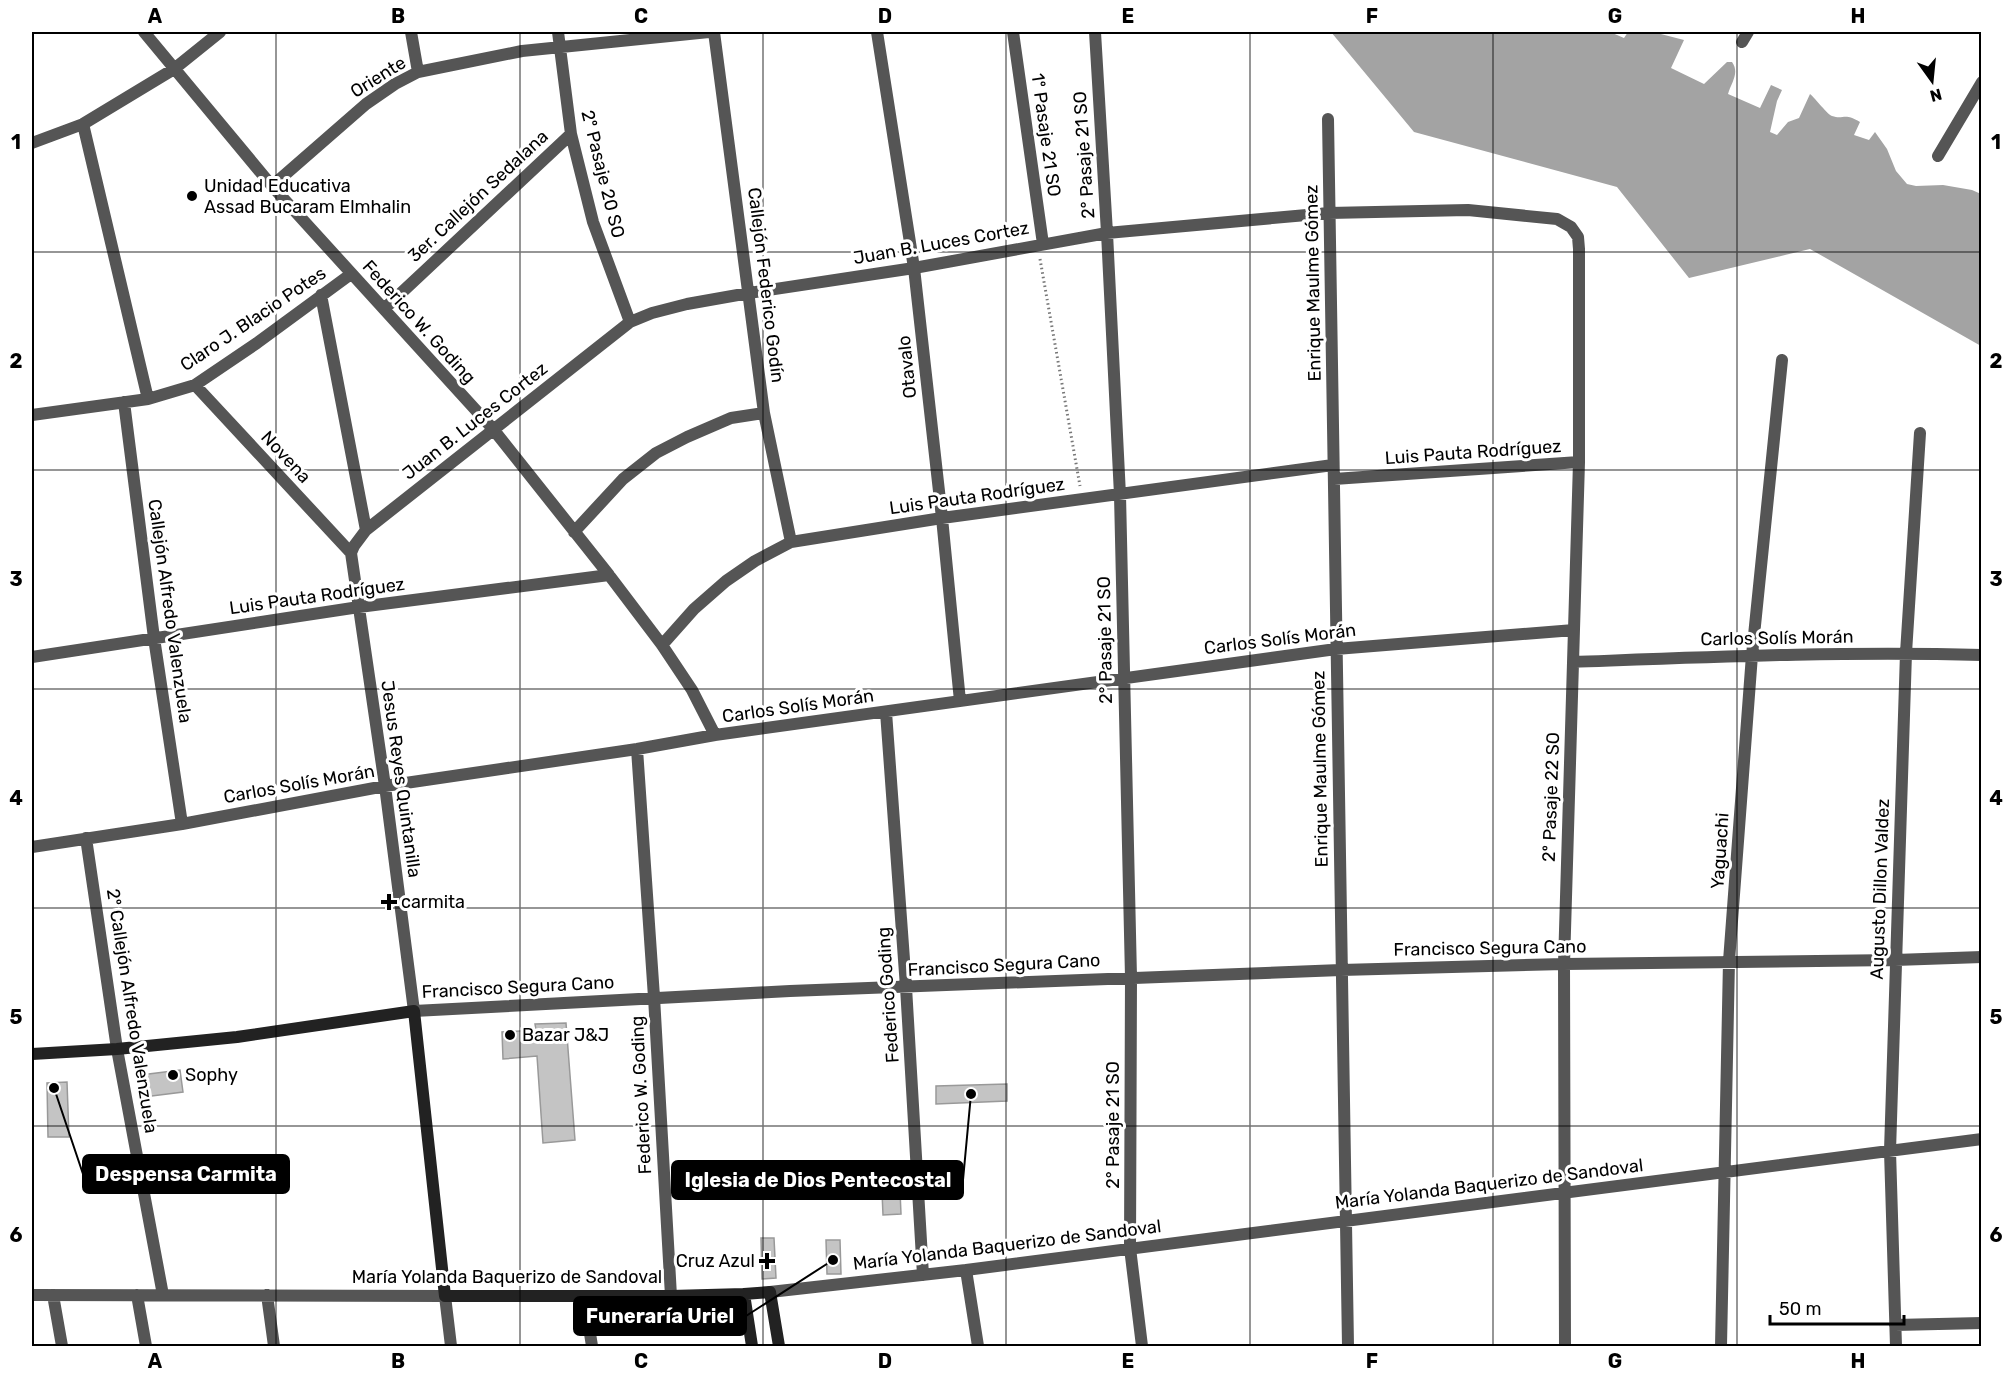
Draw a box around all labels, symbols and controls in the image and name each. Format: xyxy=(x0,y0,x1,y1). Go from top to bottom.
text: A xyxy=(148,4,163,28)
text: B xyxy=(391,4,405,28)
text: C xyxy=(634,4,648,28)
text: D xyxy=(878,4,892,28)
text: E xyxy=(1122,4,1134,28)
text: F xyxy=(1366,4,1378,28)
text: G xyxy=(1608,4,1622,28)
text: H xyxy=(1851,4,1865,28)
street label: Oriente xyxy=(346,51,410,103)
north arrow xyxy=(1902,51,1962,111)
street label: 1º Pasaje 21 SO xyxy=(1026,72,1066,198)
text: N xyxy=(1928,84,1944,106)
street label: 2° Pasaje 21 SO xyxy=(1069,91,1099,219)
street label: 2º Pasaje 20 SO xyxy=(576,108,630,240)
street label: 3er. Callejón Sedalana xyxy=(403,125,553,267)
text: 1 xyxy=(11,130,21,154)
text: 1 xyxy=(1991,130,2001,154)
place label: Unidad Educativa Assad Bucaram Elmhalin xyxy=(204,175,411,218)
street label: Enrique Maulme Gómez xyxy=(1300,184,1326,382)
street label: Callejón Federico Godín xyxy=(743,186,789,384)
marker: Unidad Educativa Assad Bucaram Elmhalin xyxy=(185,189,199,203)
street label: Juan B. Luces Cortez xyxy=(851,217,1031,269)
street label: Federico W. Goding xyxy=(358,256,480,388)
street label: Claro J. Blacio Potes xyxy=(176,262,330,376)
street label: Otavalo xyxy=(893,334,921,400)
text: 2 xyxy=(10,349,23,373)
text: 2 xyxy=(1990,349,2003,373)
street label: Juan B. Luces Cortez xyxy=(398,358,552,484)
street label: Novena xyxy=(256,426,316,488)
street label: Luis Pauta Rodríguez xyxy=(1384,435,1562,469)
street label: Luis Pauta Rodríguez xyxy=(888,473,1066,519)
street label: Callejón Alfredo Valenzuela xyxy=(143,498,197,724)
text: 3 xyxy=(9,567,23,591)
text: 3 xyxy=(1989,567,2003,591)
street label: Luis Pauta Rodríguez xyxy=(228,573,406,619)
street label: 2° Pasaje 21 SO xyxy=(1093,576,1117,704)
street label: Carlos Solís Morán xyxy=(1203,619,1357,659)
street label: Carlos Solís Morán xyxy=(1700,626,1854,650)
street label: Enrique Maulme Gómez xyxy=(1307,670,1333,868)
street label: Jesus Reyes Quintanilla xyxy=(376,679,426,879)
street label: Carlos Solís Morán xyxy=(721,684,875,728)
street label: 2º Pasaje 22 SO xyxy=(1538,732,1564,862)
street label: Carlos Solís Morán xyxy=(222,760,376,808)
text: 4 xyxy=(9,786,23,810)
text: 4 xyxy=(1989,786,2003,810)
street label: Augusto Dillon Valdez xyxy=(1866,798,1894,980)
street label: Yaguachi xyxy=(1706,812,1734,890)
street label: 2º Callejón Alfredo Valenzuela xyxy=(102,887,162,1135)
place label: carmita xyxy=(401,891,465,913)
marker: carmita xyxy=(382,895,396,909)
street label: Federico Goding xyxy=(872,926,904,1064)
street label: Francisco Segura Cano xyxy=(1393,935,1587,961)
street label: Francisco Segura Cano xyxy=(907,949,1101,981)
street label: Francisco Segura Cano xyxy=(421,971,615,1003)
text: 5 xyxy=(10,1005,23,1029)
text: 5 xyxy=(1990,1005,2003,1029)
street label: Federico W. Goding xyxy=(626,1015,656,1175)
place label: Bazar J&J xyxy=(522,1024,609,1046)
marker: Bazar J&J xyxy=(503,1028,517,1042)
street label: 2° Pasaje 21 SO xyxy=(1102,1061,1124,1189)
place label: Sophy xyxy=(185,1064,238,1086)
marker: Sophy xyxy=(166,1068,180,1082)
street label: María Yolanda Baquerizo de Sandoval xyxy=(1334,1154,1644,1214)
callout: Despensa Carmita xyxy=(83,1155,289,1193)
callout: Iglesia de Dios Pentecostal xyxy=(672,1161,963,1199)
text: Despensa Carmita xyxy=(95,1162,277,1186)
text: Iglesia de Dios Pentecostal xyxy=(684,1168,952,1192)
street label: María Yolanda Baquerizo de Sandoval xyxy=(852,1215,1162,1275)
text: 6 xyxy=(9,1223,23,1247)
text: 6 xyxy=(1989,1223,2003,1247)
place label: Cruz Azul xyxy=(676,1250,755,1272)
marker: Cruz Azul xyxy=(760,1254,774,1268)
street label: María Yolanda Baquerizo de Sandoval xyxy=(352,1266,662,1288)
scale bar xyxy=(1770,1288,1904,1326)
callout: Funeraría Uriel xyxy=(574,1297,746,1335)
text: 50 m xyxy=(1779,1298,1822,1320)
text: Funeraría Uriel xyxy=(586,1304,734,1328)
text: A xyxy=(148,1349,163,1373)
text: B xyxy=(391,1349,405,1373)
text: C xyxy=(634,1349,648,1373)
text: D xyxy=(878,1349,892,1373)
text: E xyxy=(1122,1349,1134,1373)
text: F xyxy=(1366,1349,1378,1373)
text: G xyxy=(1608,1349,1622,1373)
text: H xyxy=(1851,1349,1865,1373)

